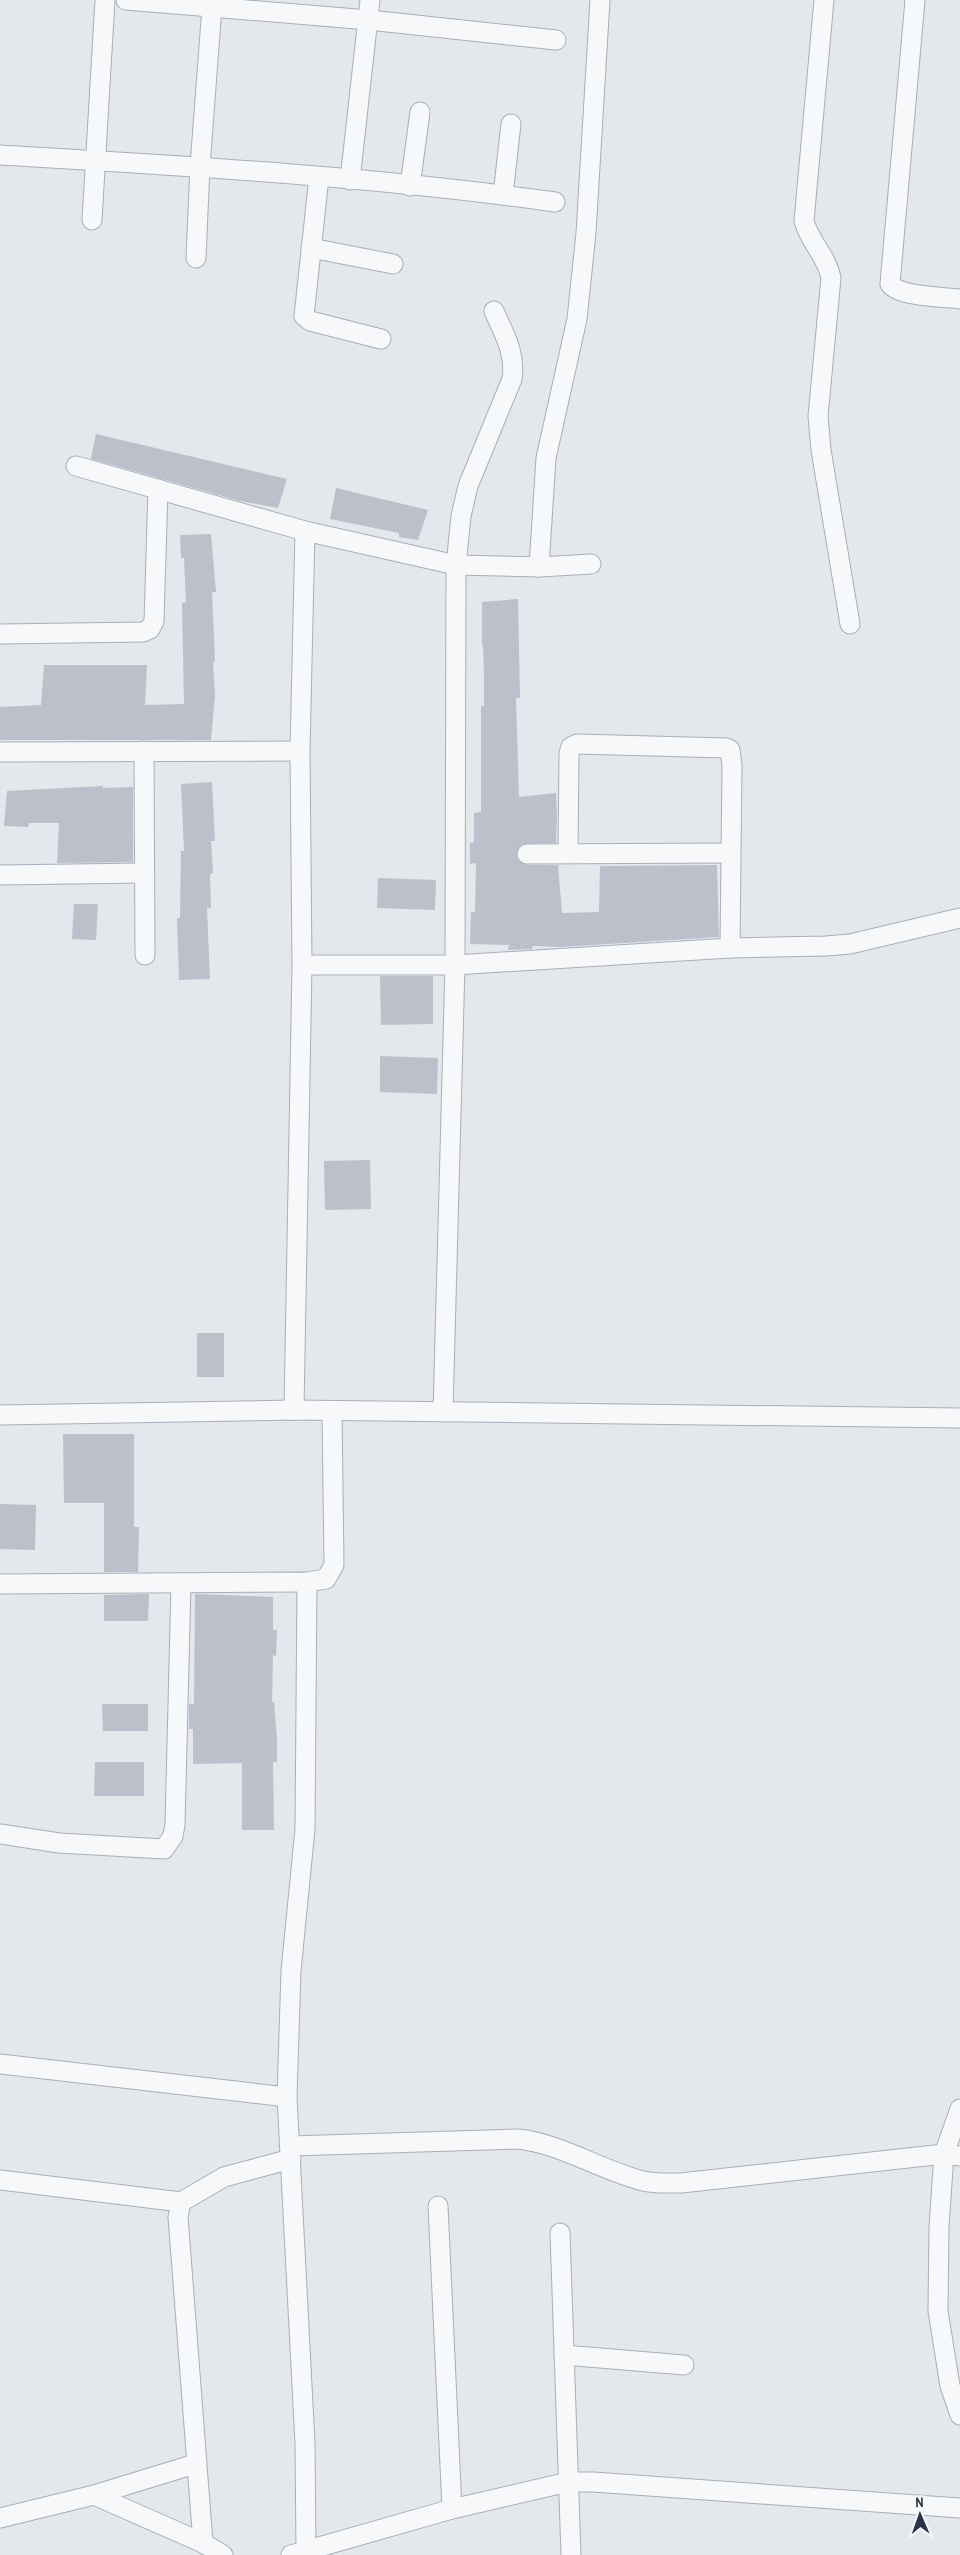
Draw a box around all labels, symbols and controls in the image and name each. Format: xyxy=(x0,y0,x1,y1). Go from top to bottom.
north arrow xyxy=(895,2490,945,2540)
text: N xyxy=(915,2493,924,2511)

